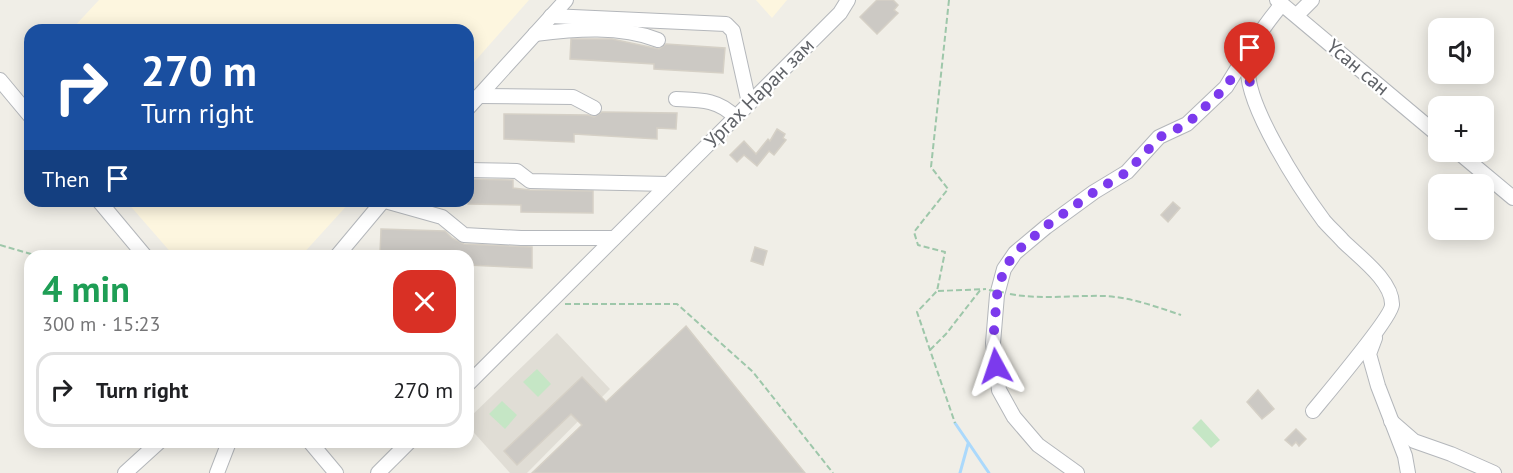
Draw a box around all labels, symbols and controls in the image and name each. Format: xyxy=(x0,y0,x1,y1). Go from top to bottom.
map controls xyxy=(1428,18,1494,240)
button: sound xyxy=(1428,18,1494,84)
pin xyxy=(1224,22,1275,84)
icon: arrive xyxy=(1233,31,1266,64)
street label: Ургах Наран зам xyxy=(698,32,820,154)
street label: Үсан сан xyxy=(1321,33,1395,101)
text: 270 m xyxy=(141,43,257,98)
icon: right xyxy=(42,48,120,126)
text: Turn right xyxy=(141,96,254,130)
button: + xyxy=(1428,96,1494,162)
icon: arrive xyxy=(101,162,134,195)
text: Then xyxy=(42,165,89,193)
button: − xyxy=(1428,174,1494,240)
text: 4 min xyxy=(42,265,130,312)
button: close xyxy=(393,270,456,333)
text: 300 m · 15:23 xyxy=(42,311,160,337)
position arrow xyxy=(964,334,1028,398)
icon: right xyxy=(45,373,78,406)
text: Turn right xyxy=(96,376,188,404)
text: 270 m xyxy=(393,376,453,404)

